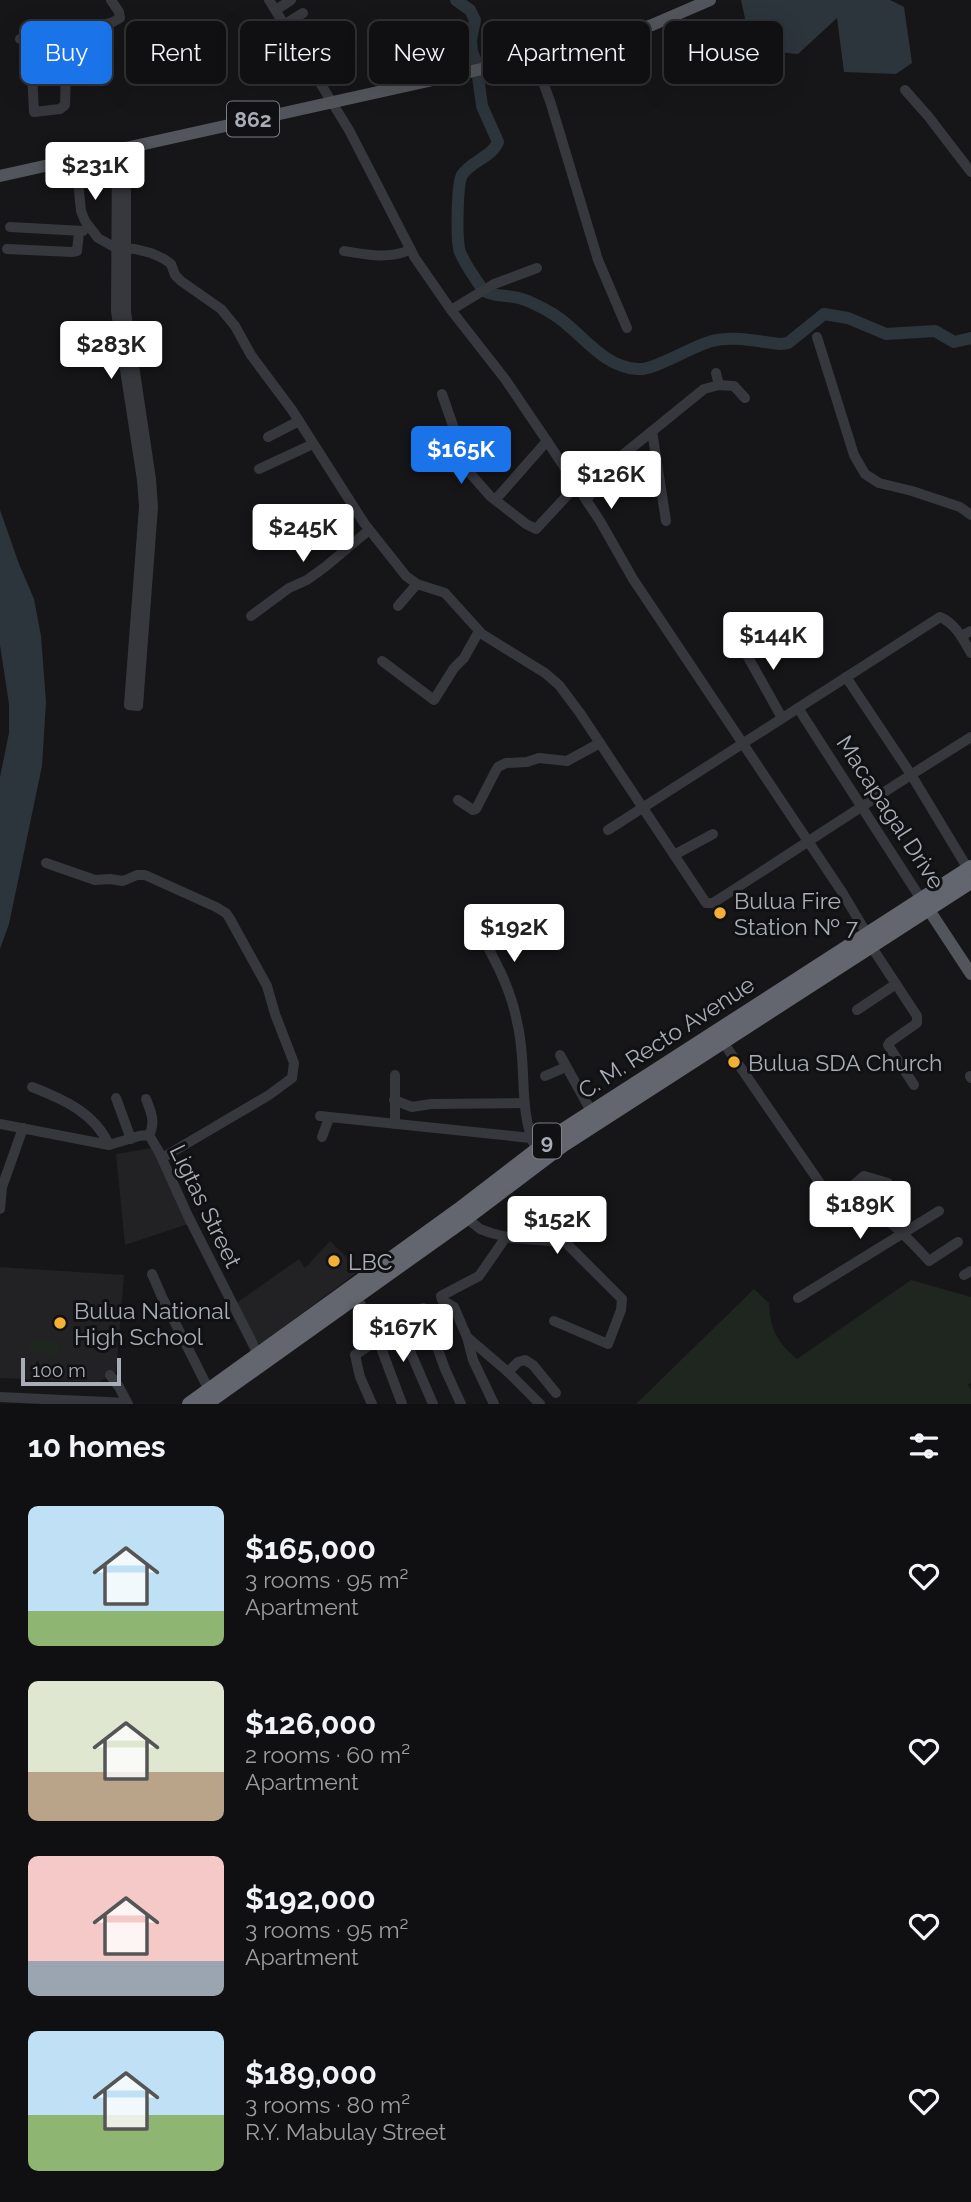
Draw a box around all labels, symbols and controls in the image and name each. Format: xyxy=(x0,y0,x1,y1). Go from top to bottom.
chip: Buy xyxy=(21,21,112,84)
chip: Rent xyxy=(126,21,226,84)
chip: Filters xyxy=(240,21,355,84)
chip: New xyxy=(369,21,469,84)
chip: Apartment xyxy=(483,21,650,84)
chip: House xyxy=(664,21,783,84)
road number: 862 xyxy=(227,102,279,136)
pin: $231K xyxy=(46,142,144,202)
text: $231K xyxy=(61,151,129,178)
pin: $283K xyxy=(62,322,160,381)
text: $283K xyxy=(76,330,146,357)
pin: $165K xyxy=(412,426,510,486)
text: $165K xyxy=(427,435,495,462)
pin: $126K xyxy=(562,452,660,511)
text: $126K xyxy=(577,460,645,487)
pin: $245K xyxy=(254,504,352,564)
text: $245K xyxy=(269,513,337,540)
pin: $144K xyxy=(724,612,822,672)
text: $144K xyxy=(739,621,807,648)
street label: Macapagal Drive xyxy=(831,730,951,894)
place label: Bulua Fire Station № 7 xyxy=(734,887,859,940)
pin: $192K xyxy=(465,904,563,964)
marker: Bulua Fire Station № 7 xyxy=(712,905,728,921)
text: $192K xyxy=(480,913,548,940)
street label: C. M. Recto Avenue xyxy=(573,970,759,1104)
place label: Bulua SDA Church xyxy=(748,1049,942,1076)
marker: Bulua SDA Church xyxy=(726,1054,742,1070)
road number: 9 xyxy=(533,1124,561,1158)
street label: Ligtas Street xyxy=(165,1140,248,1272)
pin: $189K xyxy=(811,1182,909,1241)
text: $189K xyxy=(826,1190,894,1217)
pin: $152K xyxy=(508,1196,606,1256)
text: $152K xyxy=(523,1205,591,1232)
place label: LBC xyxy=(348,1248,393,1275)
marker: LBC xyxy=(326,1253,342,1269)
place label: Bulua National High School xyxy=(74,1297,231,1350)
pin: $167K xyxy=(354,1304,452,1364)
text: $167K xyxy=(369,1313,437,1340)
marker: Bulua National High School xyxy=(52,1315,68,1331)
scale bar xyxy=(21,1355,121,1387)
text: 100 m xyxy=(32,1359,86,1381)
icon: filters xyxy=(905,1427,943,1465)
text: 10 homes xyxy=(28,1429,165,1464)
text: $165,000 xyxy=(245,1531,376,1566)
icon: home xyxy=(84,1534,168,1618)
icon: heart xyxy=(905,1557,943,1595)
text: 3 rooms · 95 m² xyxy=(245,1566,408,1593)
text: Apartment xyxy=(245,1593,359,1620)
text: $126,000 xyxy=(245,1706,376,1741)
icon: home xyxy=(84,1709,168,1793)
icon: heart xyxy=(905,1732,943,1770)
text: 2 rooms · 60 m² xyxy=(245,1741,410,1768)
text: Apartment xyxy=(245,1768,359,1795)
text: $192,000 xyxy=(245,1881,376,1916)
icon: home xyxy=(84,1884,168,1968)
icon: heart xyxy=(905,1907,943,1945)
text: 3 rooms · 95 m² xyxy=(245,1916,408,1943)
text: Apartment xyxy=(245,1943,359,1970)
text: $189,000 xyxy=(245,2056,377,2091)
icon: home xyxy=(84,2059,168,2143)
icon: heart xyxy=(905,2082,943,2120)
text: 3 rooms · 80 m² xyxy=(245,2091,410,2118)
text: R.Y. Mabulay Street xyxy=(245,2118,446,2145)

